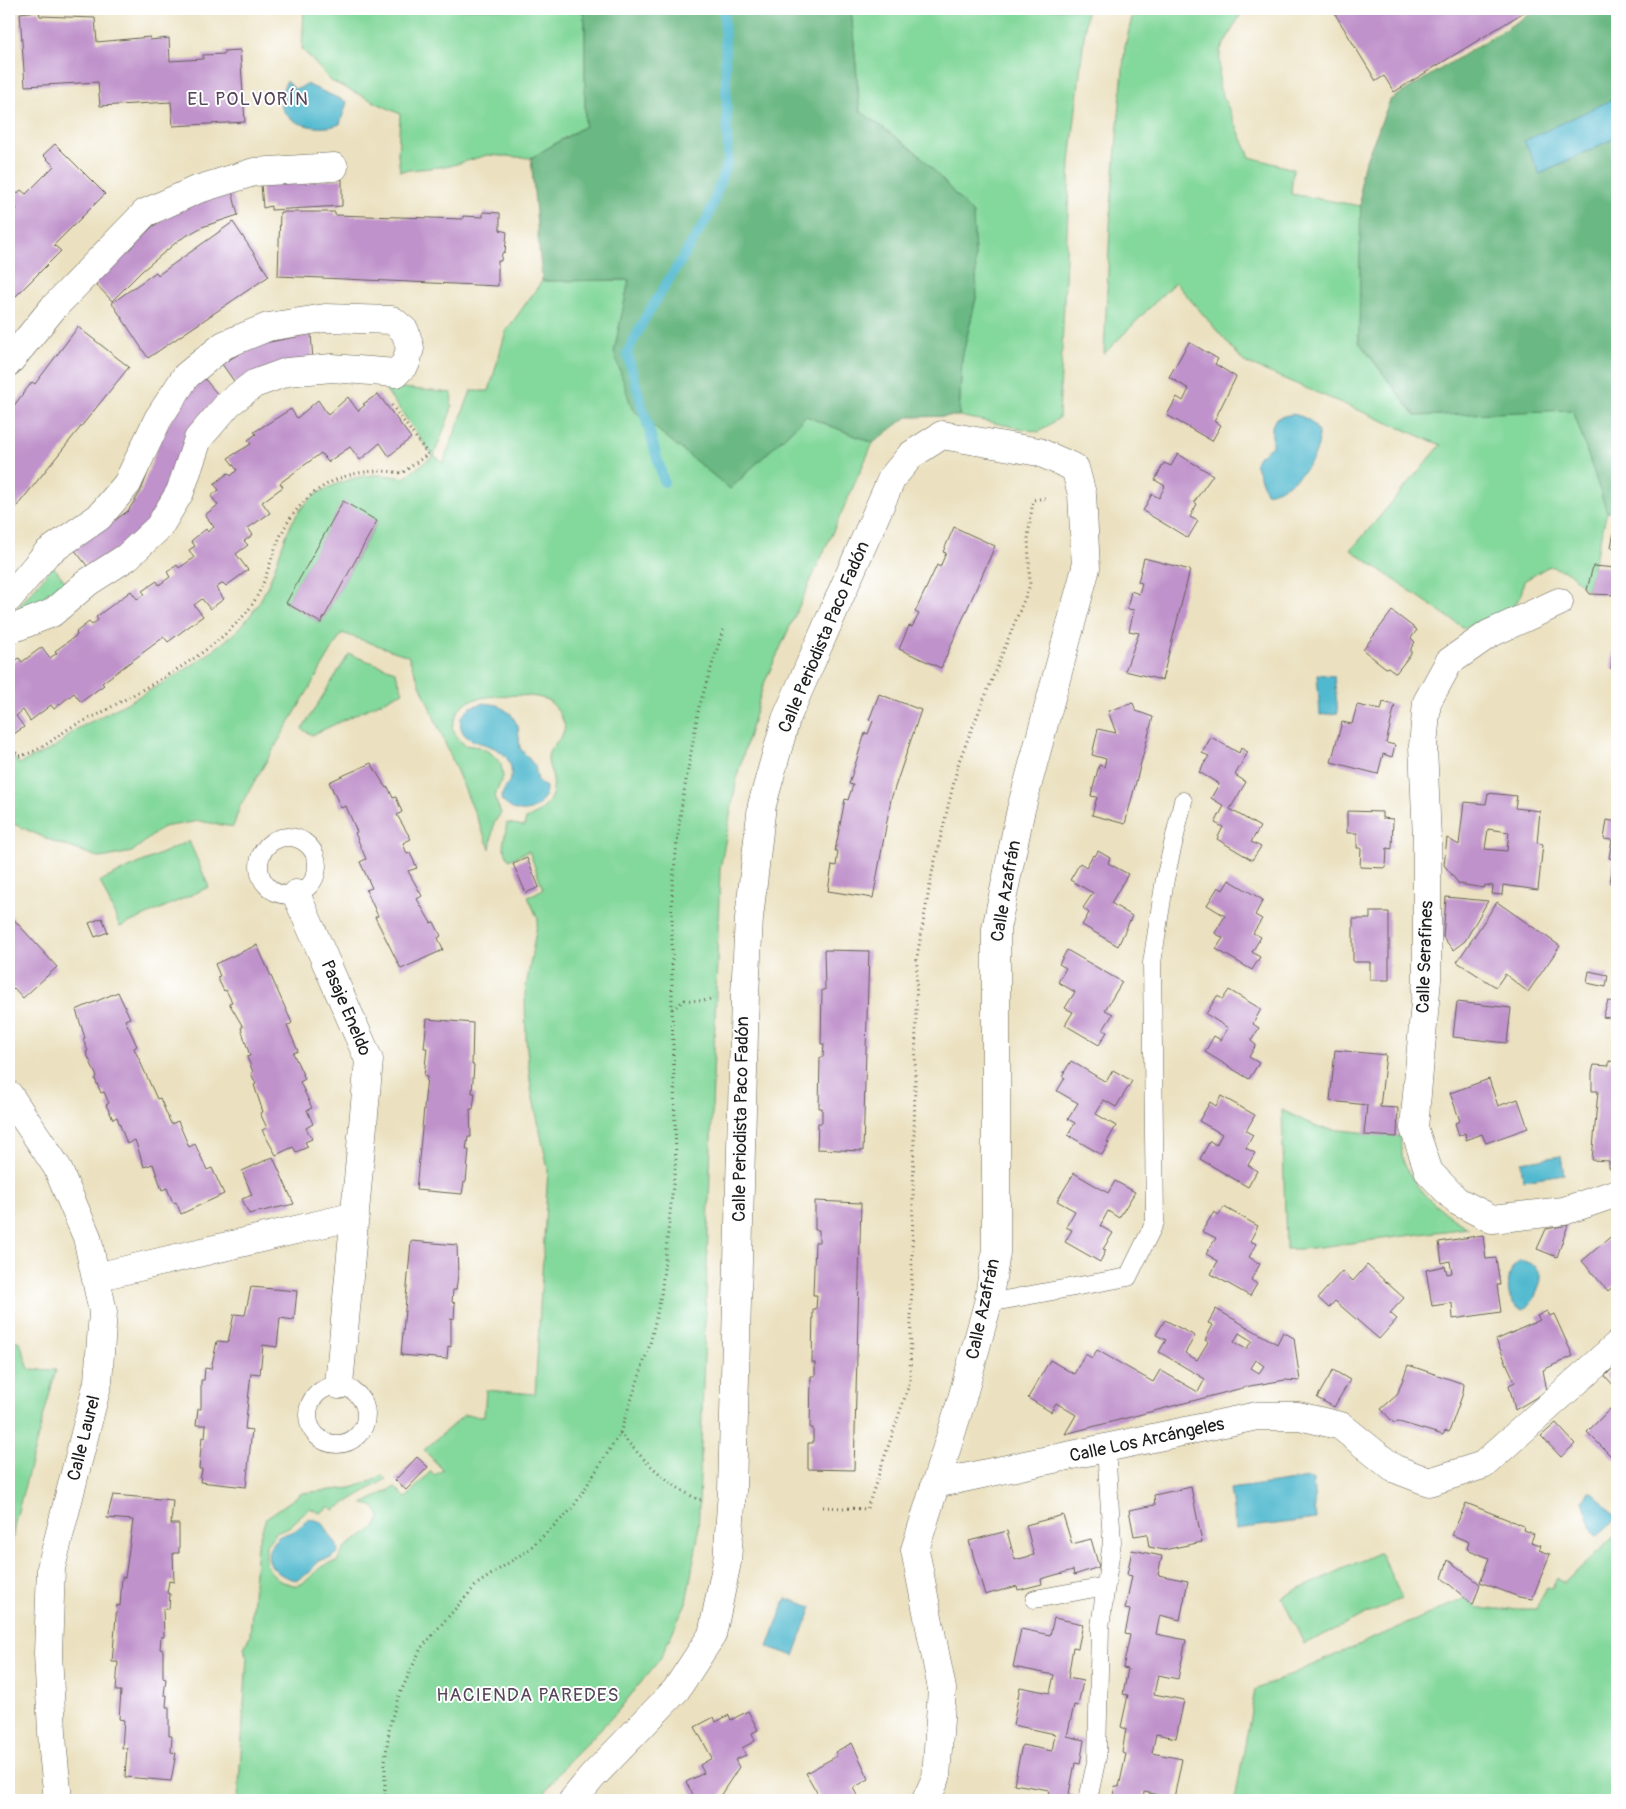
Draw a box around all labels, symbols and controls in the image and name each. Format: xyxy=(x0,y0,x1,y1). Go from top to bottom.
district label: EL POLVORÍN xyxy=(187,87,309,111)
street label: Calle Periodista Paco Fadón xyxy=(773,538,875,736)
street label: Calle Azafrán xyxy=(986,839,1026,943)
street label: Calle Serafines xyxy=(1412,900,1438,1014)
street label: Pasaje Eneldo xyxy=(316,957,377,1060)
street label: Calle Periodista Paco Fadón xyxy=(728,1016,754,1222)
street label: Calle Azafrán xyxy=(961,1257,1005,1361)
street label: Calle Laurel xyxy=(62,1393,106,1483)
street label: Calle Los Arcángeles xyxy=(1068,1412,1226,1468)
district label: HACIENDA PAREDES xyxy=(436,1683,620,1707)

